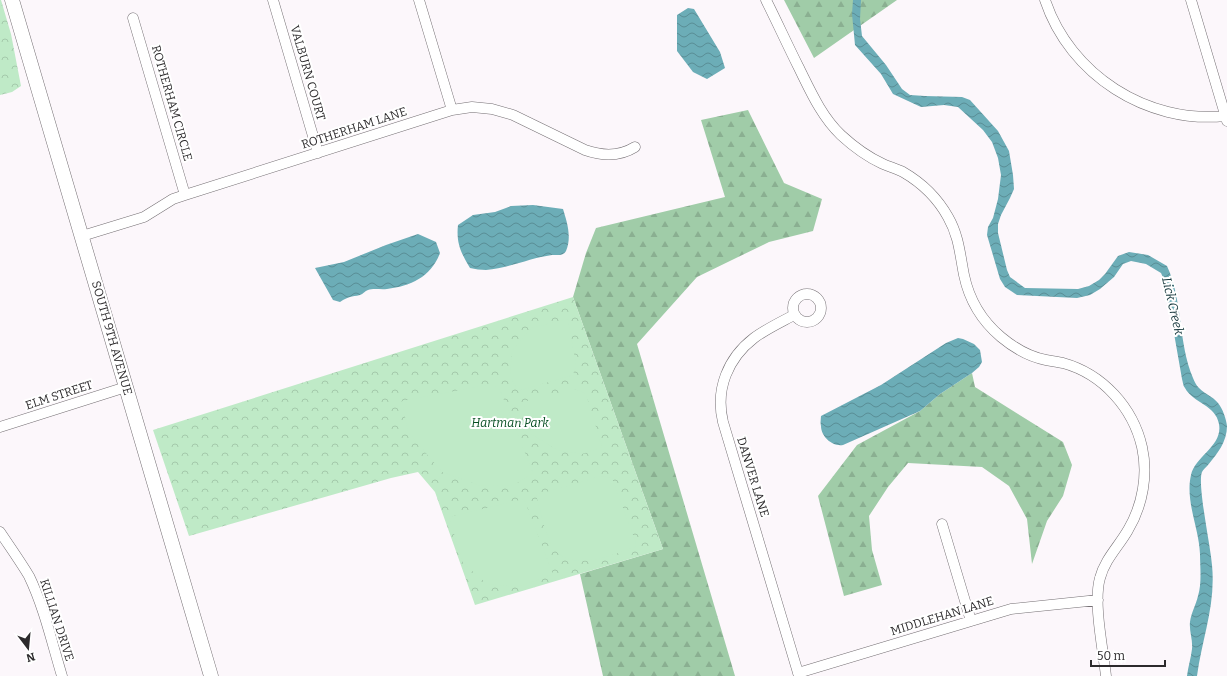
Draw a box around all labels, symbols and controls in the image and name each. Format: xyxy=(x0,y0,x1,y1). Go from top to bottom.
street label: VALBURN COURT xyxy=(288,24,328,122)
street label: ROTHERHAM CIRCLE xyxy=(149,43,195,163)
street label: ROTHERHAM LANE xyxy=(300,104,408,152)
water label: Lick Creek xyxy=(1159,276,1187,337)
street label: SOUTH 9TH AVENUE xyxy=(89,279,135,397)
street label: ELM STREET xyxy=(24,378,94,412)
park label: Hartman Park xyxy=(471,416,549,430)
street label: DANVER LANE xyxy=(734,435,772,519)
street label: KILLIAN DRIVE xyxy=(37,577,77,663)
street label: MIDDLEHAN LANE xyxy=(889,594,995,638)
north arrow xyxy=(8,628,48,668)
scale bar xyxy=(1091,642,1165,668)
text: 50 m xyxy=(1097,649,1126,663)
text: N xyxy=(24,650,36,665)

